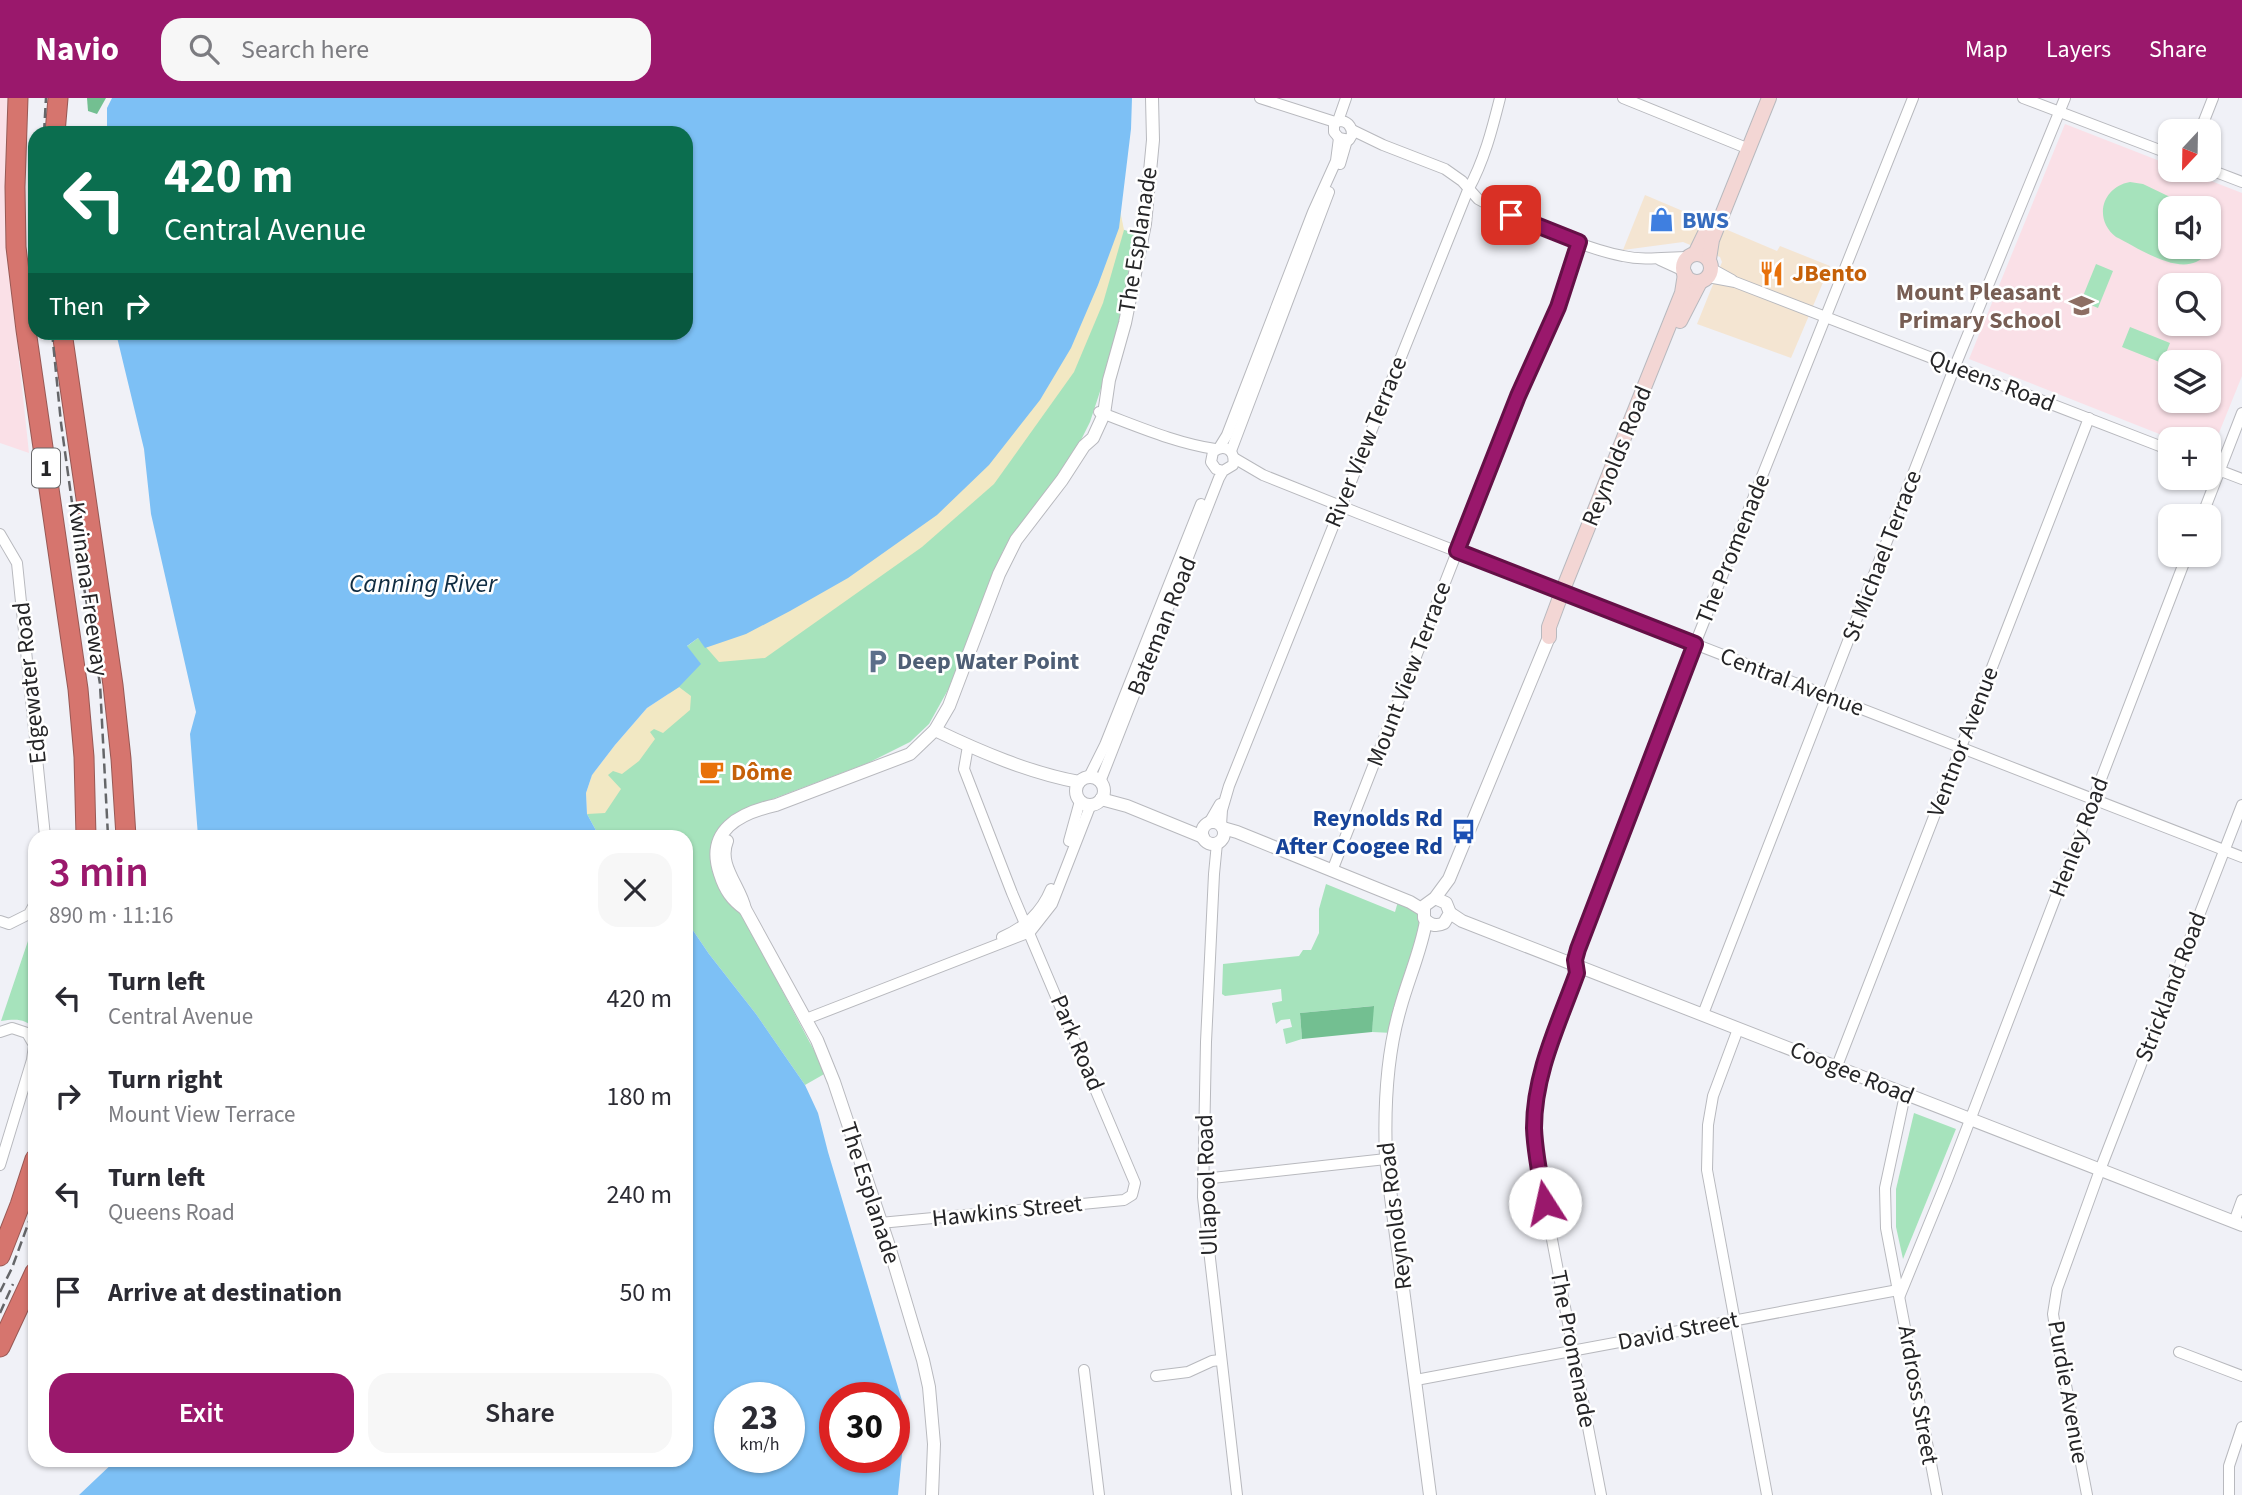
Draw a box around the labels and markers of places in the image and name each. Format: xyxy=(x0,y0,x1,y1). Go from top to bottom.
pin xyxy=(1481,185,1541,245)
place label: BWS xyxy=(1682,203,1729,238)
shop icon: BWS xyxy=(1648,206,1676,234)
place label: JBento xyxy=(1792,256,1867,291)
restaurant icon: JBento xyxy=(1758,259,1786,287)
place label: Mount Pleasant Primary School xyxy=(1896,275,2061,338)
school or university icon: Mount Pleasant Primary School xyxy=(2067,292,2095,320)
place label: Deep Water Point xyxy=(897,644,1079,679)
parking icon: Deep Water Point xyxy=(863,647,891,675)
place label: Dôme xyxy=(731,755,793,790)
cafe icon: Dôme xyxy=(697,758,725,786)
place label: Reynolds Rd After Coogee Rd xyxy=(1275,801,1443,864)
bus stop icon: Reynolds Rd After Coogee Rd xyxy=(1449,818,1477,846)

